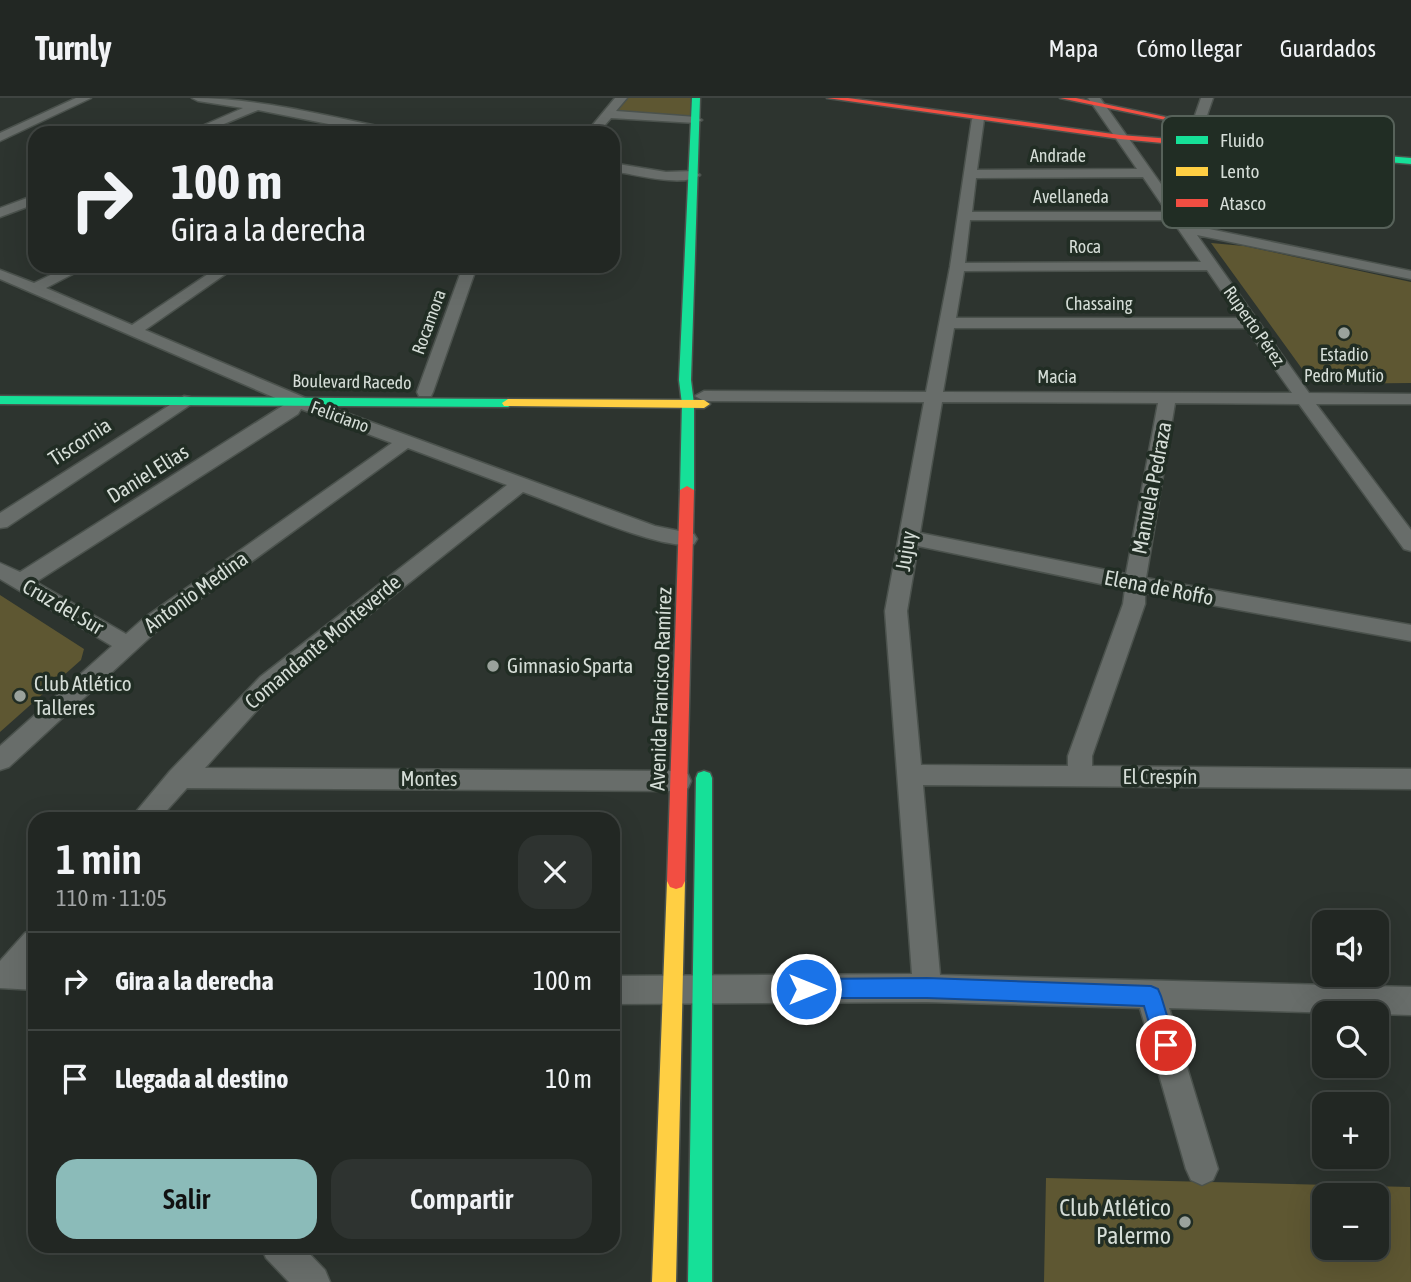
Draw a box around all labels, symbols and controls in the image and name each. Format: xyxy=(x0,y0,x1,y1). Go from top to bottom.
text: Turnly xyxy=(35,29,112,67)
text: Mapa xyxy=(1049,35,1098,62)
text: Cómo llegar xyxy=(1136,35,1242,62)
text: Guardados xyxy=(1280,35,1376,62)
legend xyxy=(1162,116,1394,228)
text: Fluido xyxy=(1220,129,1264,151)
street label: Andrade xyxy=(1030,145,1086,166)
text: 100 m xyxy=(171,153,282,209)
icon: right xyxy=(56,154,147,245)
text: Lento xyxy=(1220,160,1259,182)
street label: Avellaneda xyxy=(1033,186,1109,207)
text: Atasco xyxy=(1220,192,1266,214)
text: Gira a la derecha xyxy=(171,211,366,248)
street label: Roca xyxy=(1069,236,1101,257)
street label: Ruperto Pérez xyxy=(1219,282,1290,370)
street label: Rocamora xyxy=(407,287,450,357)
street label: Chassaing xyxy=(1066,293,1133,314)
marker: Estadio Pedro Mutio xyxy=(1336,325,1352,341)
place label: Estadio Pedro Mutio xyxy=(1304,344,1384,386)
street label: Macia xyxy=(1037,366,1077,387)
street label: Boulevard Racedo xyxy=(292,370,412,393)
street label: Feliciano xyxy=(308,396,372,437)
street label: Tiscornia xyxy=(44,412,115,470)
street label: Manuela Pedraza xyxy=(1126,420,1176,556)
street label: Daniel Elias xyxy=(103,439,192,507)
street label: Jujuy xyxy=(890,529,920,573)
street label: Antonio Medina xyxy=(139,546,252,637)
street label: Elena de Roffo xyxy=(1103,565,1216,609)
street label: Comandante Monteverde xyxy=(240,569,405,713)
street label: Cruz del Sur xyxy=(19,573,109,639)
street label: Avenida Francisco Ramírez xyxy=(644,586,676,791)
place label: Gimnasio Sparta xyxy=(507,653,633,677)
marker: Gimnasio Sparta xyxy=(485,658,501,674)
place label: Club Atlético Talleres xyxy=(34,671,132,719)
marker: Club Atlético Talleres xyxy=(12,688,28,704)
street label: El Crespín xyxy=(1123,764,1197,788)
street label: Montes xyxy=(401,766,457,790)
text: 1 min xyxy=(56,835,142,883)
button: close xyxy=(518,835,592,909)
text: 110 m · 11:05 xyxy=(56,885,167,911)
map controls xyxy=(1312,910,1389,1260)
button: sound xyxy=(1312,910,1389,987)
position arrow xyxy=(769,952,843,1026)
icon: right xyxy=(56,962,94,1000)
text: Gira a la derecha xyxy=(115,966,274,996)
text: 100 m xyxy=(533,966,592,996)
button: search xyxy=(1312,1001,1389,1078)
pin xyxy=(1136,1015,1196,1075)
icon: arrive xyxy=(1147,1026,1185,1064)
icon: arrive xyxy=(56,1060,94,1098)
text: Llegada al destino xyxy=(115,1064,288,1094)
text: 10 m xyxy=(545,1064,592,1094)
button: + xyxy=(1312,1092,1389,1169)
button: Salir xyxy=(56,1159,317,1239)
button: Compartir xyxy=(331,1159,592,1239)
button: − xyxy=(1312,1183,1389,1260)
place label: Club Atlético Palermo xyxy=(1059,1194,1171,1249)
marker: Club Atlético Palermo xyxy=(1177,1214,1193,1230)

